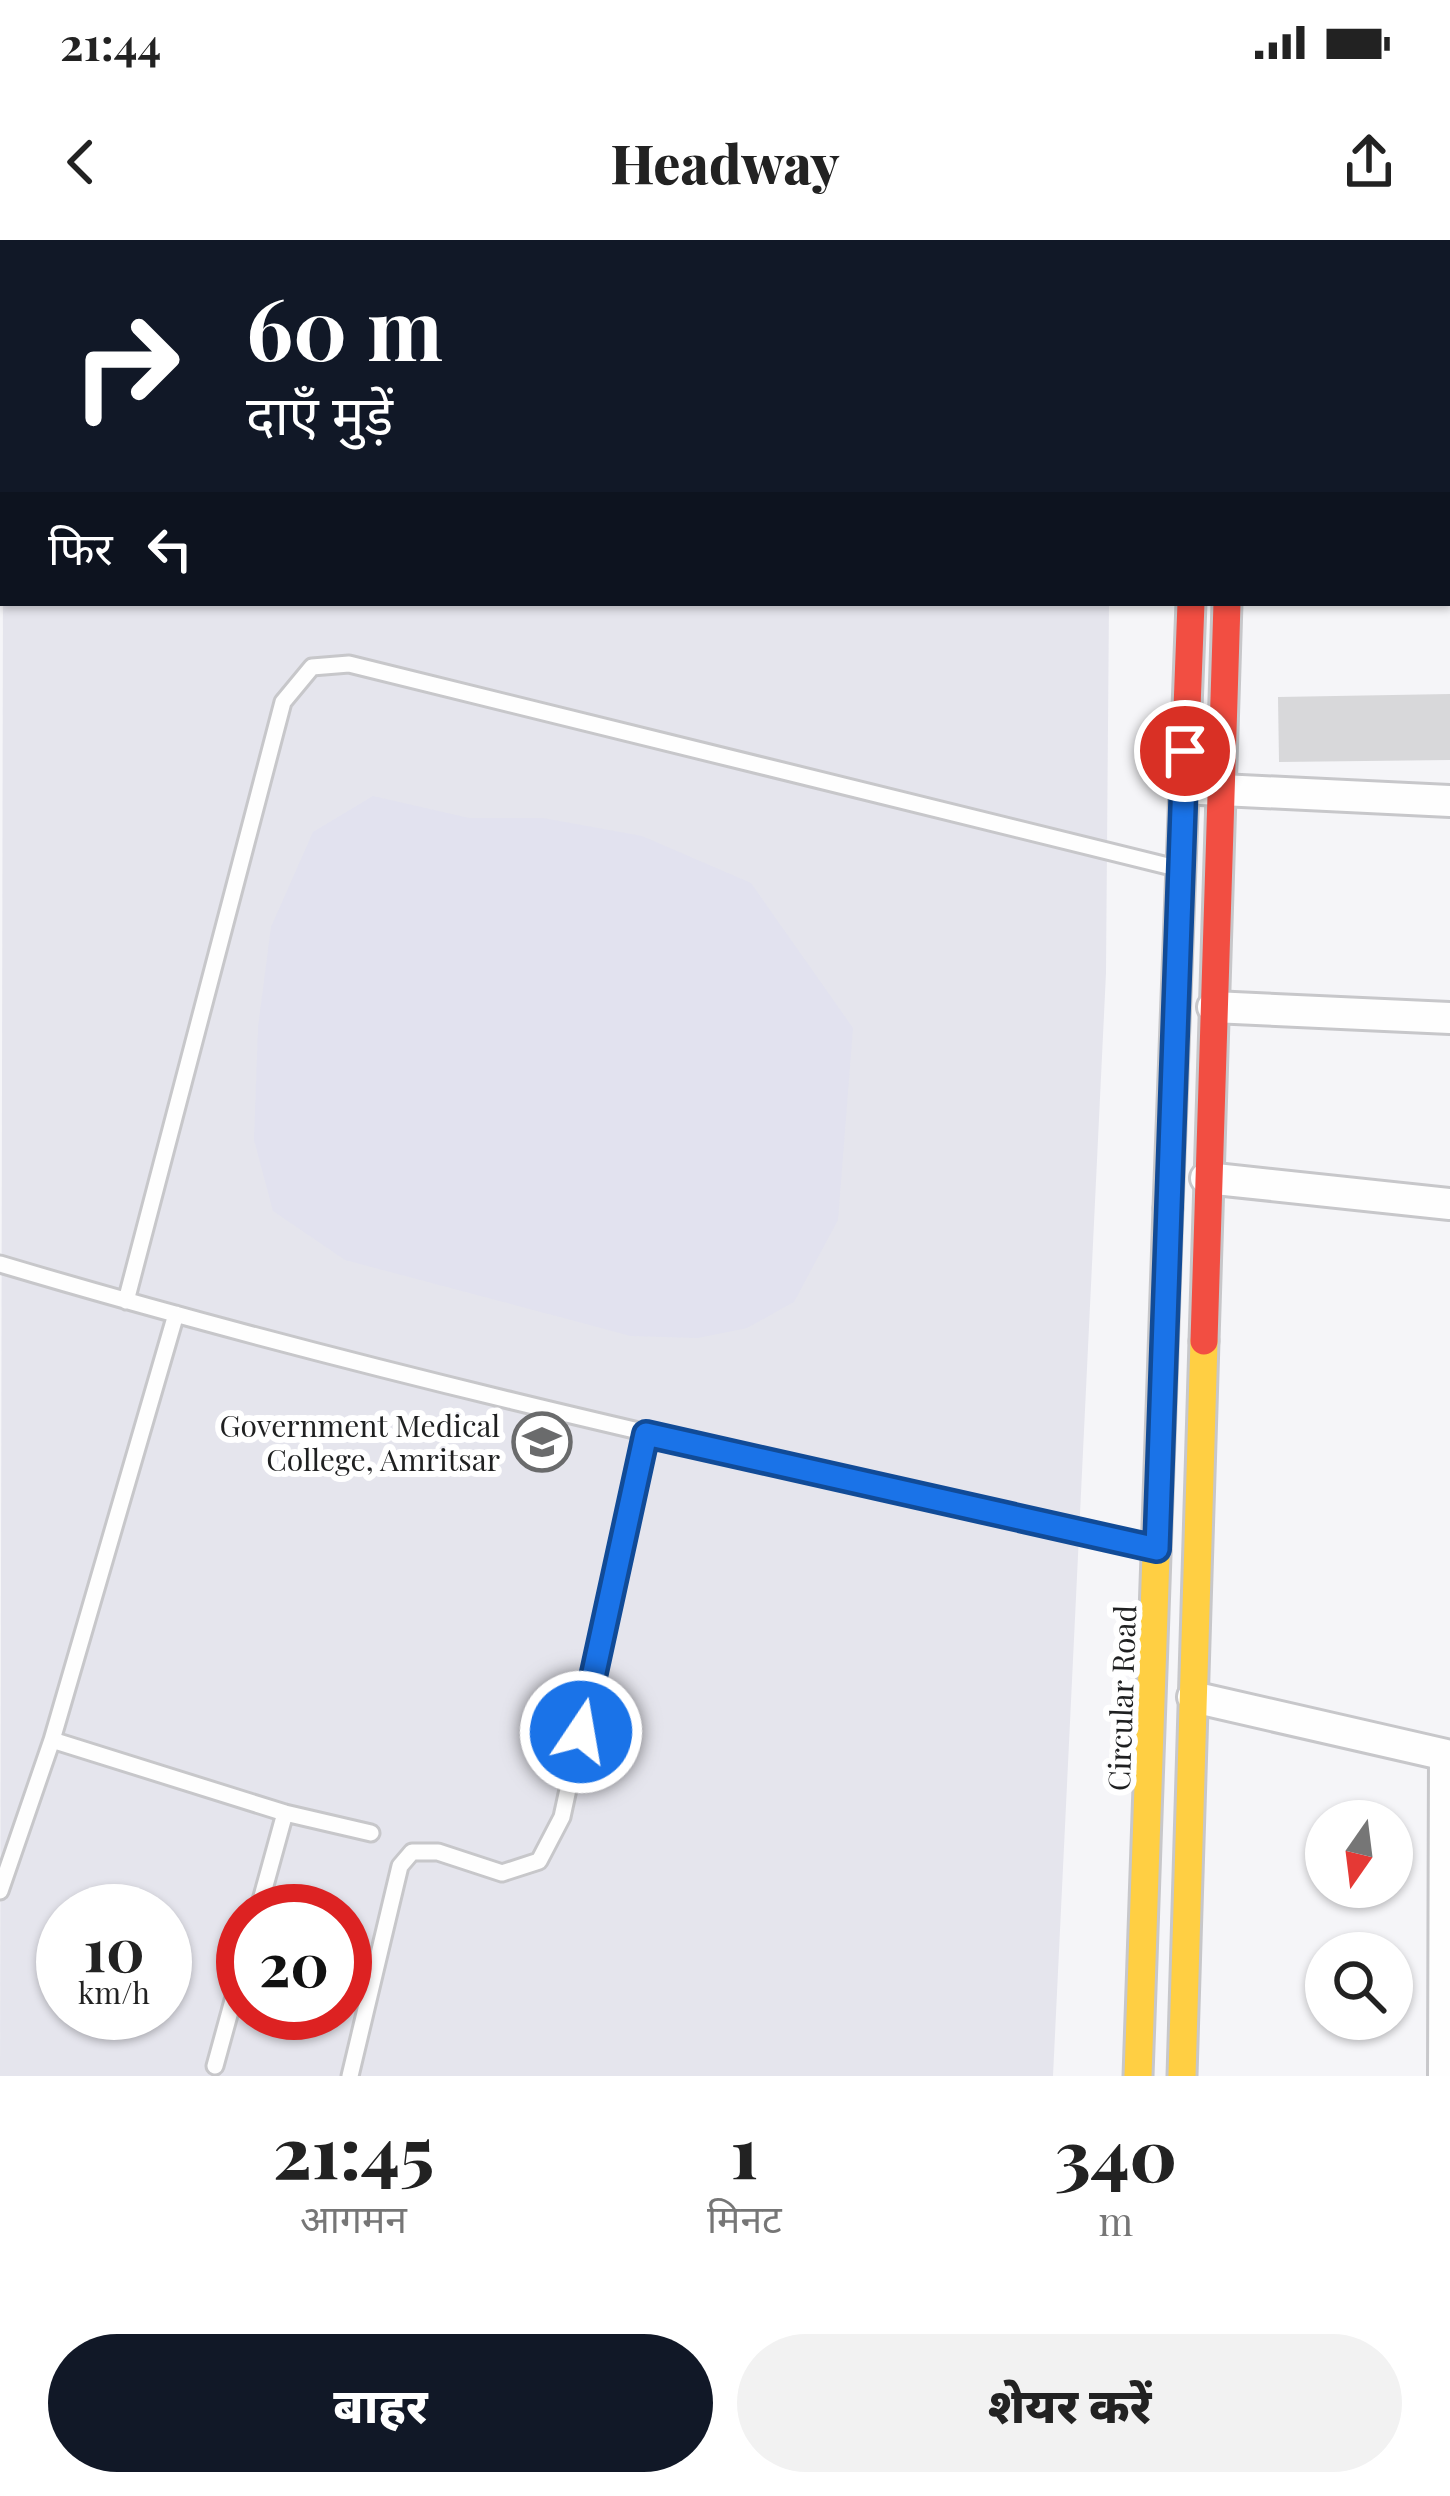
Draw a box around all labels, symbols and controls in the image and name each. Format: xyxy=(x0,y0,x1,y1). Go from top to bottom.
text: 21:44 xyxy=(60,12,161,72)
text: Headway xyxy=(610,126,840,198)
icon: back xyxy=(48,129,114,195)
icon: share xyxy=(1336,129,1402,195)
text: 60 m xyxy=(246,270,443,382)
icon: right xyxy=(48,288,204,444)
text: दाएँ मुड़ें xyxy=(246,377,393,449)
text: फिर xyxy=(48,516,113,576)
icon: left xyxy=(137,516,203,582)
pin xyxy=(1134,700,1236,802)
icon: arrive xyxy=(1152,718,1218,784)
place label: Government Medical College, Amritsar xyxy=(219,1405,500,1479)
school or university icon: Government Medical College, Amritsar xyxy=(511,1411,573,1473)
street label: Circular Road xyxy=(1098,1604,1144,1792)
position arrow xyxy=(518,1669,644,1795)
north arrow xyxy=(1305,1800,1413,1908)
map controls xyxy=(1305,1800,1413,2040)
speed limit sign: 20 xyxy=(216,1884,372,2040)
text: 10 xyxy=(83,1907,145,1987)
button: search xyxy=(1305,1932,1413,2040)
text: km/h xyxy=(78,1972,150,2012)
text: 21:45 xyxy=(273,2101,434,2197)
text: 1 xyxy=(730,2101,758,2197)
text: 340 xyxy=(1055,2104,1177,2200)
text: आगमन xyxy=(300,2191,407,2243)
text: मिनट xyxy=(707,2191,782,2243)
text: m xyxy=(1099,2194,1133,2246)
button: बाहर xyxy=(48,2334,713,2472)
button: शेयर करें xyxy=(737,2334,1402,2472)

